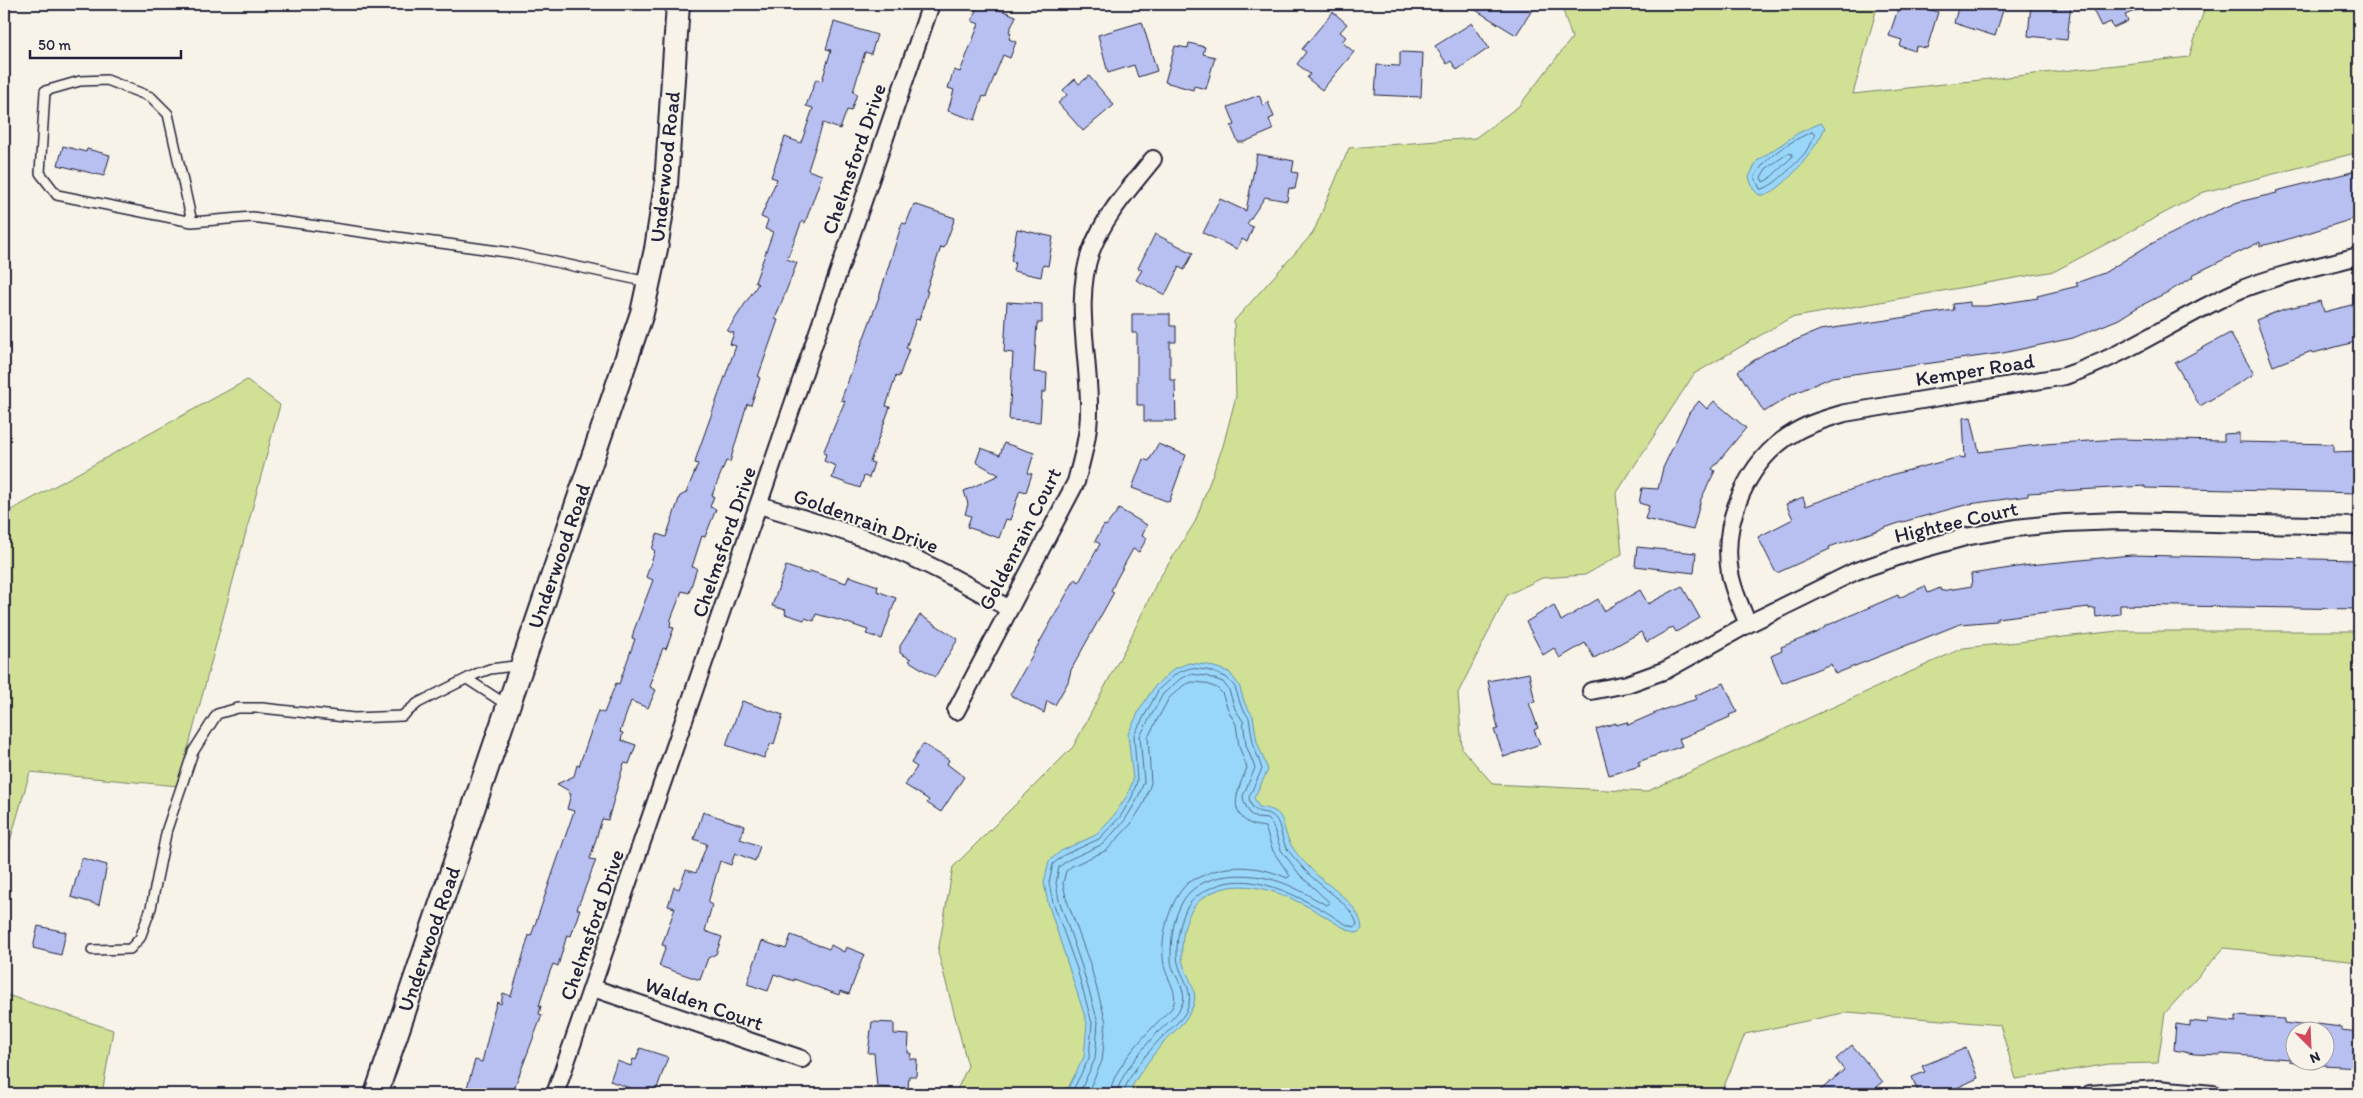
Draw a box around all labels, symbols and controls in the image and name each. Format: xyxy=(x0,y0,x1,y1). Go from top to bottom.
scale bar xyxy=(30,28,181,60)
text: 50 m xyxy=(38,36,71,54)
street label: Chelmsford Drive xyxy=(816,80,891,238)
street label: Underwood Road xyxy=(644,89,685,244)
street label: Kemper Road xyxy=(1914,348,2037,391)
street label: Chelmsford Drive xyxy=(686,463,761,621)
street label: Goldenrain Court xyxy=(973,463,1066,614)
street label: Underwood Road xyxy=(522,479,595,632)
street label: Goldenrain Drive xyxy=(790,483,942,558)
street label: Hightee Court xyxy=(1892,495,2020,548)
street label: Chelmsford Drive xyxy=(554,846,629,1004)
street label: Underwood Road xyxy=(392,862,465,1015)
street label: Walden Court xyxy=(642,972,767,1036)
north arrow xyxy=(2286,1020,2336,1070)
text: N xyxy=(2307,1048,2323,1067)

